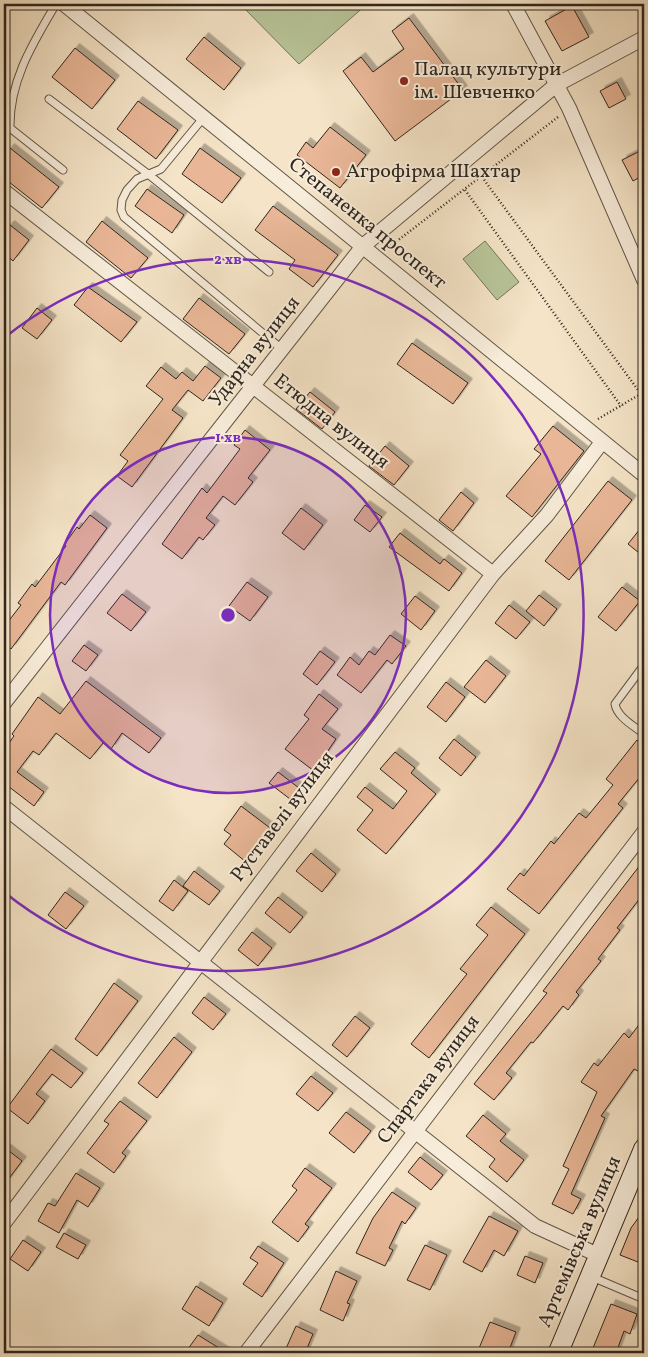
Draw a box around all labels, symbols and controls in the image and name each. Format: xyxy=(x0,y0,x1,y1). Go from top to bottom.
place label: Палац культури ім. Шевченко xyxy=(414,56,561,107)
marker: Палац культури ім. Шевченко xyxy=(398,75,410,87)
street label: Степаненка проспект xyxy=(282,151,452,297)
place label: Агрофірма Шахтар xyxy=(346,158,521,186)
marker: Агрофірма Шахтар xyxy=(330,166,342,178)
text: 2 хв xyxy=(214,250,242,271)
street label: Ударна вулиця xyxy=(203,291,307,413)
street label: Етюдна вулиця xyxy=(267,368,395,476)
text: 1 хв xyxy=(215,428,241,449)
centre of rings xyxy=(219,606,237,624)
street label: Руставелі вулиця xyxy=(224,746,342,888)
street label: Спартака вулиця xyxy=(371,1009,487,1151)
street label: Артемівська вулиця xyxy=(531,1152,629,1332)

